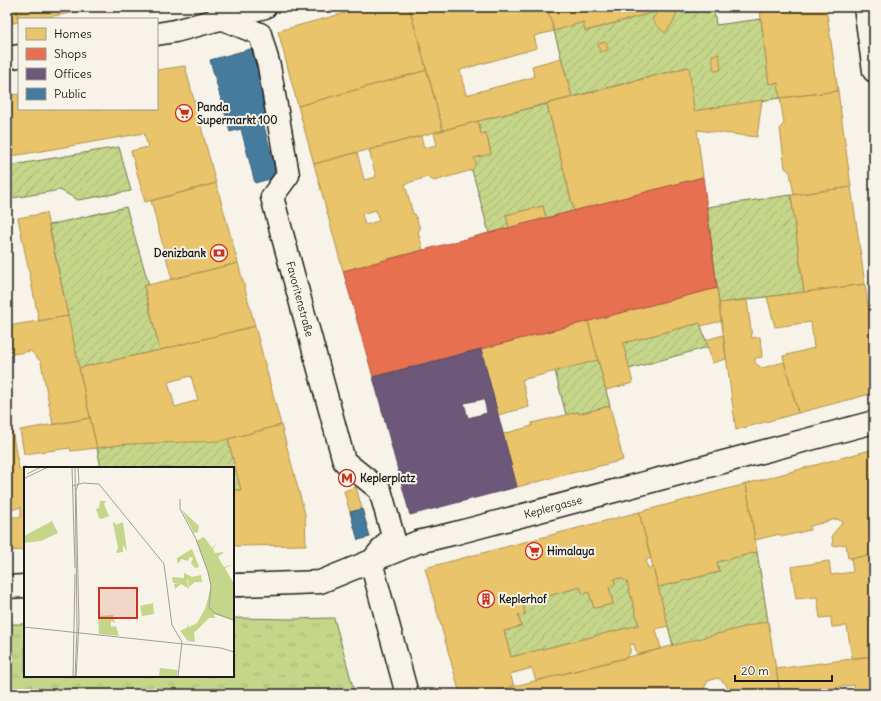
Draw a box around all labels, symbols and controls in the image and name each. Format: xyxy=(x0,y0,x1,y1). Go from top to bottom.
legend xyxy=(18,18,158,110)
text: Homes xyxy=(54,26,92,41)
text: Shops xyxy=(54,46,87,61)
text: Offices xyxy=(54,66,92,81)
text: Public xyxy=(54,86,86,101)
place label: Panda Supermarkt 100 xyxy=(197,100,277,128)
supermarket icon: Panda Supermarkt 100 xyxy=(174,103,194,123)
bank icon: Denizbank xyxy=(209,243,229,263)
place label: Denizbank xyxy=(154,246,206,260)
street label: Favoritenstraße xyxy=(283,260,317,338)
inset map xyxy=(24,467,234,677)
metro station icon: Keplerplatz xyxy=(337,468,357,488)
place label: Keplerplatz xyxy=(360,471,416,486)
street label: Keplergasse xyxy=(522,492,584,522)
supermarket icon: Himalaya xyxy=(524,541,544,561)
place label: Himalaya xyxy=(547,544,595,559)
building icon: Keplerhof xyxy=(476,589,496,609)
place label: Keplerhof xyxy=(499,592,547,607)
scale bar xyxy=(735,657,832,683)
text: 20 m xyxy=(741,663,769,678)

